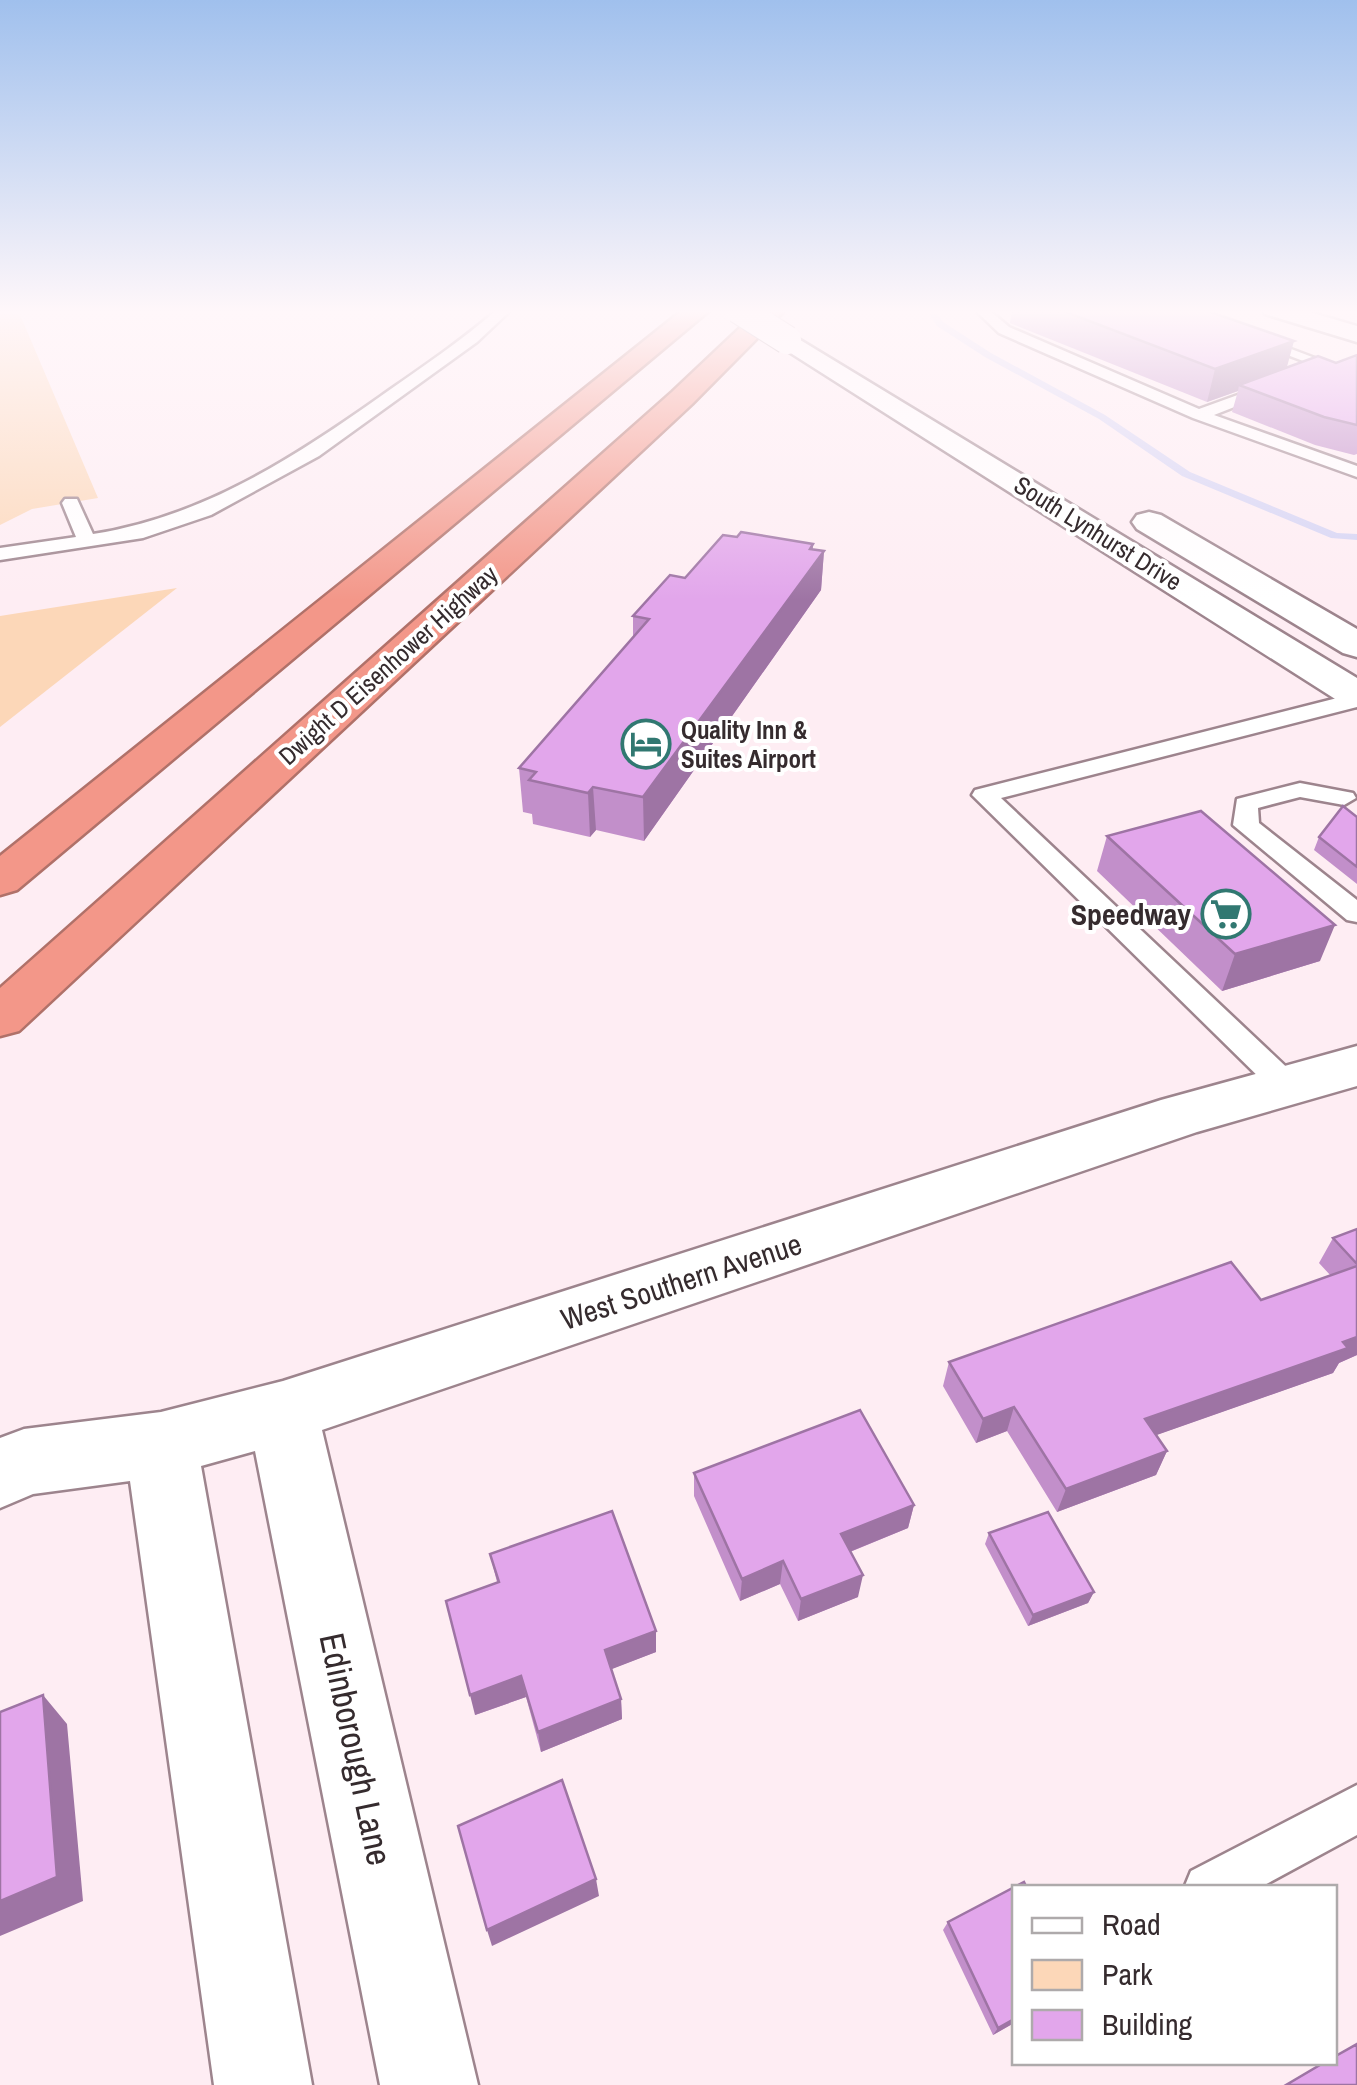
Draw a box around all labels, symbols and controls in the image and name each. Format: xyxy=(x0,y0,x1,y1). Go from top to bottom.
street label: South Lynhurst Drive xyxy=(1008,468,1188,598)
street label: Dwight D Eisenhower Highway xyxy=(271,557,505,773)
place label: Quality Inn & Suites Airport xyxy=(681,713,816,776)
hotel icon: Quality Inn & Suites Airport xyxy=(620,718,672,770)
supermarket icon: Speedway xyxy=(1200,888,1252,940)
place label: Speedway xyxy=(1071,894,1191,934)
street label: West Southern Avenue xyxy=(556,1223,806,1339)
street label: Edinborough Lane xyxy=(308,1629,404,1869)
legend xyxy=(1012,1885,1337,2065)
text: Road xyxy=(1102,1904,1161,1944)
text: Park xyxy=(1102,1954,1153,1994)
text: Building xyxy=(1102,2004,1193,2044)

